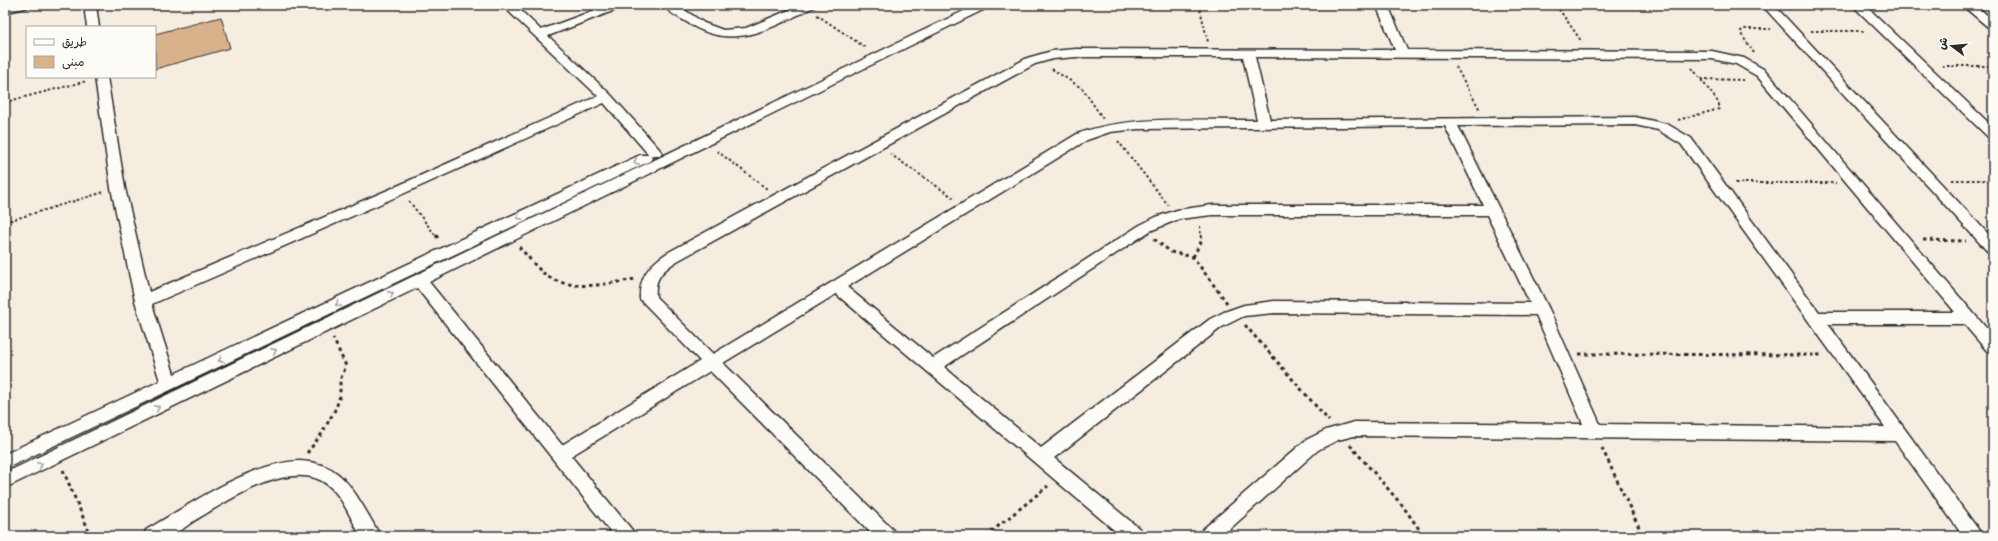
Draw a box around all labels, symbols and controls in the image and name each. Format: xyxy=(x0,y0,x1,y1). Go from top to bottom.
legend xyxy=(26,26,156,78)
north arrow xyxy=(1932,26,1972,66)
text: طريق xyxy=(62,35,87,50)
text: ش xyxy=(1935,36,1951,51)
text: مبنى xyxy=(62,55,85,70)
one-way arrow xyxy=(633,157,640,165)
one-way arrow xyxy=(515,212,523,220)
one-way arrow xyxy=(387,291,394,299)
one-way arrow xyxy=(335,299,342,306)
one-way arrow xyxy=(270,348,277,355)
one-way arrow xyxy=(218,355,225,363)
one-way arrow xyxy=(153,405,160,413)
one-way arrow xyxy=(37,461,44,469)

